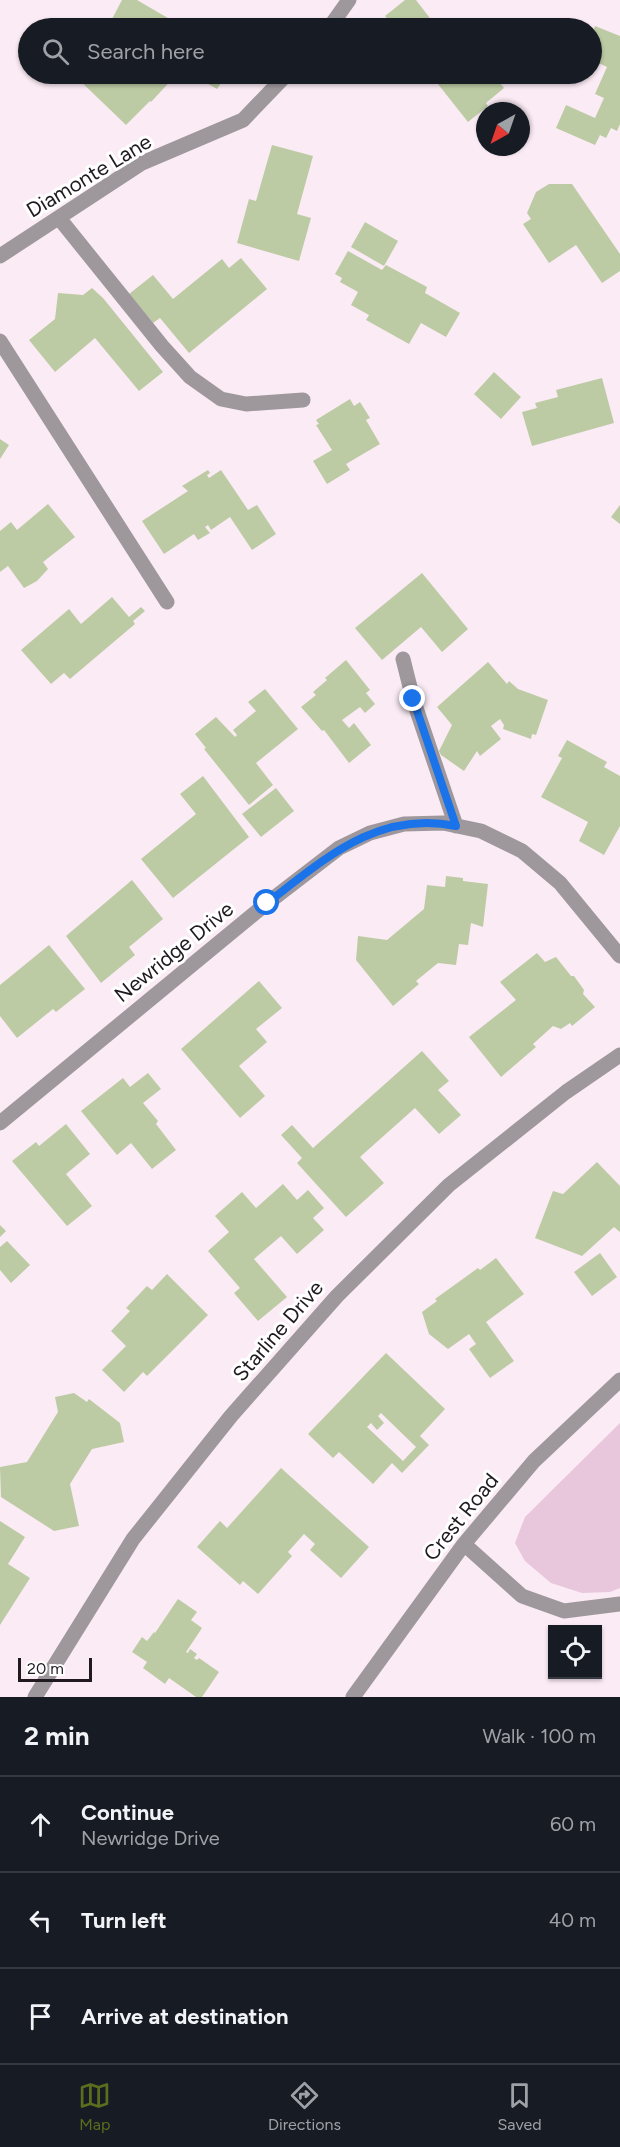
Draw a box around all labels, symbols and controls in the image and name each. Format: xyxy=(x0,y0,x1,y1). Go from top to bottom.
search box xyxy=(18,18,602,84)
icon: search xyxy=(39,35,72,68)
text: Search here xyxy=(87,38,205,65)
north arrow xyxy=(476,102,530,156)
street label: Diamonte Lane xyxy=(22,129,156,223)
route end xyxy=(399,685,425,711)
route start xyxy=(253,889,279,915)
street label: Newridge Drive xyxy=(109,896,238,1007)
street label: Starline Drive xyxy=(227,1275,328,1386)
street label: Crest Road xyxy=(418,1468,503,1565)
map controls xyxy=(548,1625,602,1679)
button: locate xyxy=(548,1625,602,1679)
scale bar xyxy=(18,1655,92,1682)
text: 20 m xyxy=(27,1659,64,1678)
text: 2 min xyxy=(24,1720,90,1752)
text: Walk · 100 m xyxy=(482,1724,596,1748)
text: Continue xyxy=(81,1799,174,1826)
icon: ahead xyxy=(24,1808,57,1841)
text: 60 m xyxy=(550,1812,596,1836)
text: Newridge Drive xyxy=(81,1826,220,1850)
icon: left xyxy=(24,1904,57,1937)
text: Turn left xyxy=(81,1907,167,1934)
text: 40 m xyxy=(549,1908,596,1932)
icon: arrive xyxy=(24,2000,57,2033)
text: Arrive at destination xyxy=(81,2003,289,2030)
tab: Map xyxy=(78,2079,111,2134)
tab: Directions xyxy=(268,2079,341,2134)
tab: Saved xyxy=(498,2079,542,2134)

